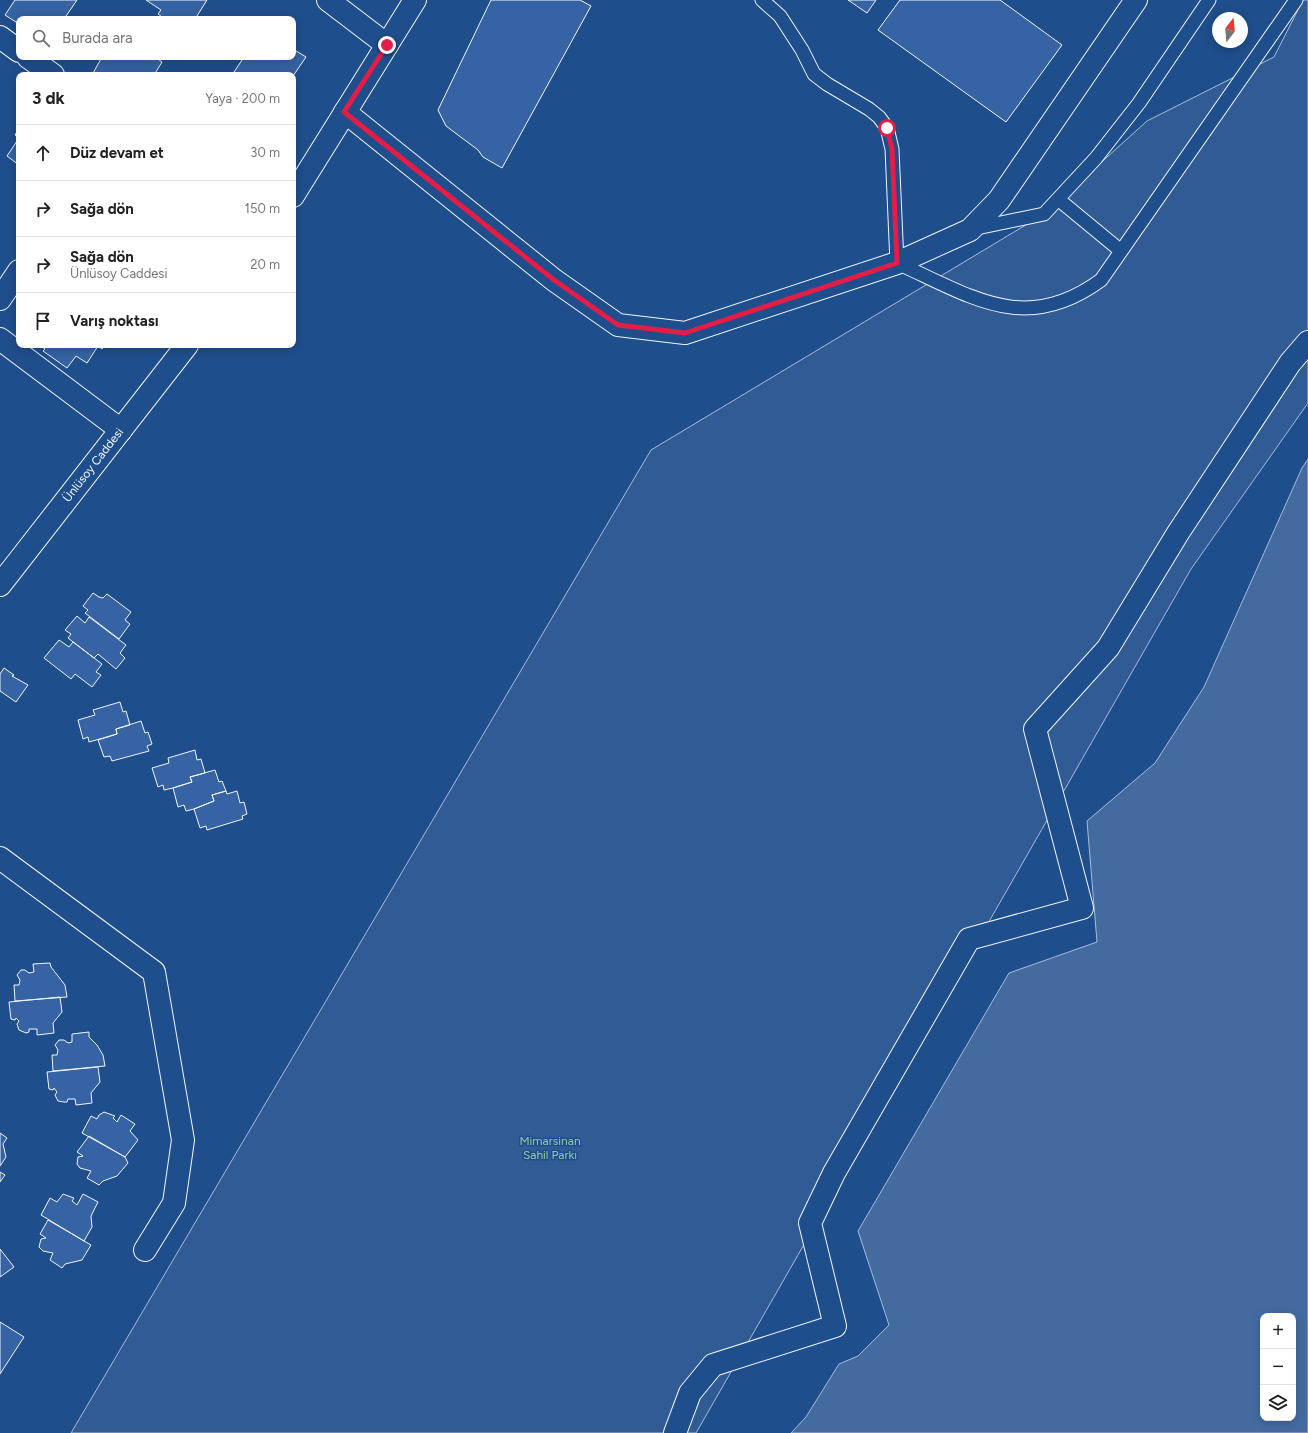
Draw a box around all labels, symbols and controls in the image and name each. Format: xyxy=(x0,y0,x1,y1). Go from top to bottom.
north arrow xyxy=(1212,12,1248,48)
search box xyxy=(16,16,296,60)
icon: search xyxy=(30,27,52,49)
text: Burada ara xyxy=(62,29,133,47)
route end xyxy=(378,36,396,54)
text: 3 dk xyxy=(32,88,65,108)
text: Yaya · 200 m xyxy=(205,91,280,106)
route start xyxy=(878,119,896,137)
icon: ahead xyxy=(32,142,54,164)
text: Düz devam et xyxy=(70,144,164,162)
text: 30 m xyxy=(250,145,280,160)
icon: right xyxy=(32,198,54,220)
text: Sağa dön xyxy=(70,200,134,218)
text: 150 m xyxy=(245,201,280,216)
text: Sağa dön xyxy=(70,248,134,266)
icon: right xyxy=(32,254,54,276)
text: 20 m xyxy=(250,257,280,272)
text: Ünlüsoy Caddesi xyxy=(70,266,167,281)
icon: arrive xyxy=(32,310,54,332)
text: Varış noktası xyxy=(70,312,159,330)
street label: Ünlüsoy Caddesi xyxy=(60,425,126,505)
park label: Mimarsinan Sahil Parkı xyxy=(519,1134,581,1162)
map controls xyxy=(1260,1313,1296,1421)
button: + xyxy=(1260,1313,1296,1349)
button: − xyxy=(1260,1349,1296,1385)
button: layers xyxy=(1260,1385,1296,1421)

